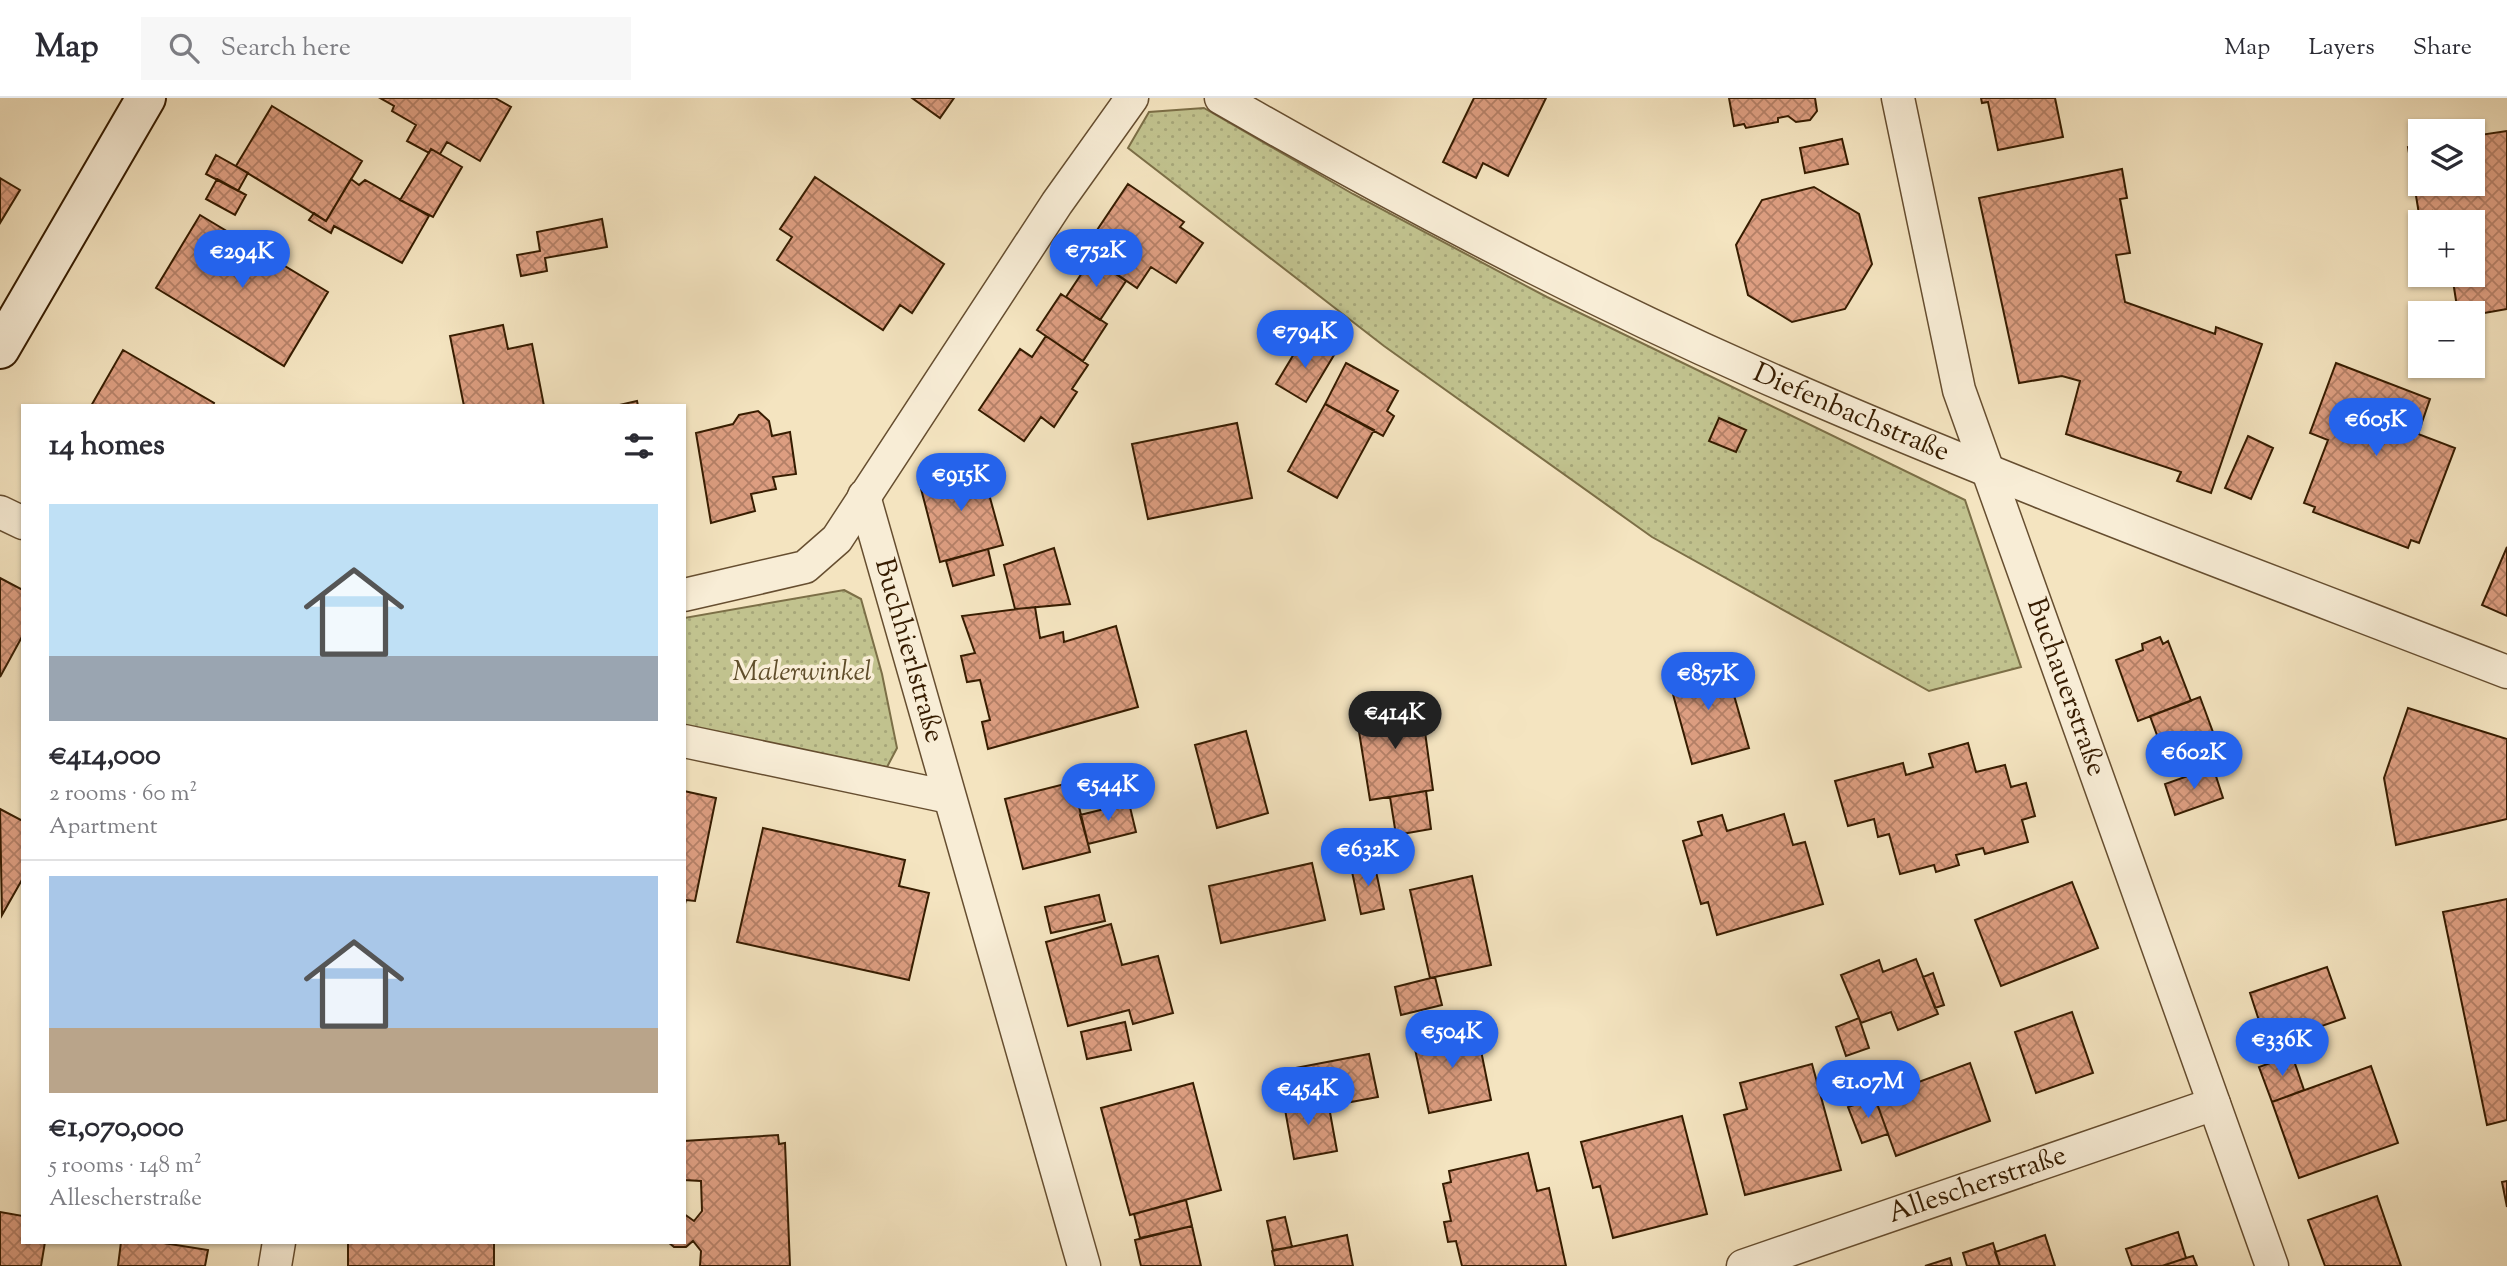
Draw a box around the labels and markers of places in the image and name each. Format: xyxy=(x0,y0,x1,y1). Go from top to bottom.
pin: €294K xyxy=(193,230,291,290)
pin: €752K xyxy=(1047,230,1145,289)
pin: €794K xyxy=(1256,310,1354,370)
pin: €605K xyxy=(2327,398,2425,458)
pin: €915K xyxy=(912,454,1010,513)
pin: €857K xyxy=(1659,652,1757,712)
pin: €414K xyxy=(1346,692,1444,751)
pin: €602K xyxy=(2145,732,2243,791)
pin: €544K xyxy=(1059,764,1157,823)
pin: €632K xyxy=(1319,828,1417,888)
pin: €504K xyxy=(1403,1010,1501,1070)
pin: €336K xyxy=(2233,1018,2331,1078)
pin: €1.07M xyxy=(1811,1060,1925,1120)
pin: €454K xyxy=(1259,1068,1357,1127)

